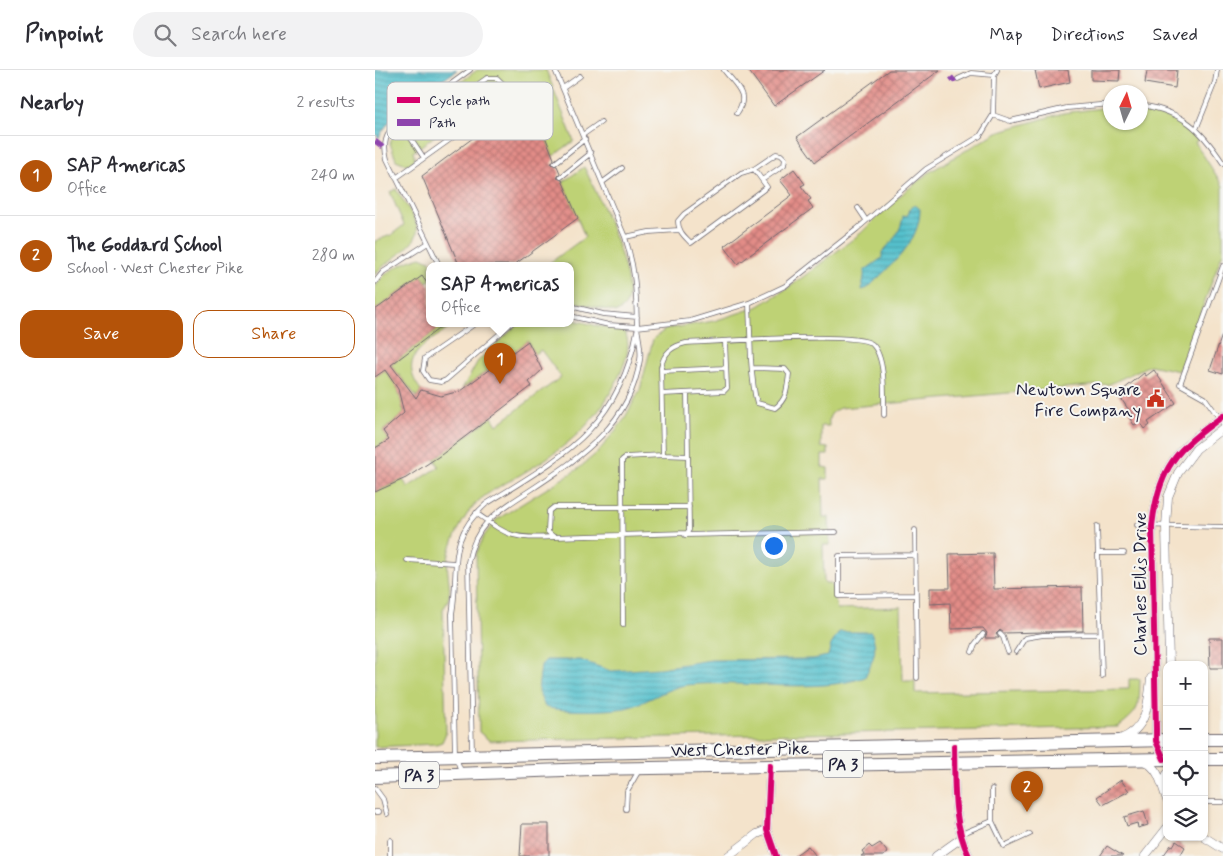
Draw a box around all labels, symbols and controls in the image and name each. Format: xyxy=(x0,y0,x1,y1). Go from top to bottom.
search box xyxy=(133,12,483,57)
text: Pinpoint xyxy=(25,19,103,50)
icon: search xyxy=(151,21,179,49)
text: Search here xyxy=(191,22,287,47)
text: Map xyxy=(990,23,1023,47)
text: Directions xyxy=(1051,23,1125,47)
text: Saved xyxy=(1153,23,1198,47)
legend xyxy=(387,82,553,140)
north arrow xyxy=(1103,85,1148,130)
text: Nearby xyxy=(20,89,84,117)
text: 2 results xyxy=(297,92,355,113)
text: Cycle path xyxy=(429,92,490,110)
text: Path xyxy=(429,114,456,132)
text: SAP Americas xyxy=(67,153,185,178)
text: 1 xyxy=(32,165,40,186)
text: 240 m xyxy=(311,165,355,186)
text: Office xyxy=(67,178,107,199)
text: The Goddard School xyxy=(67,233,222,258)
text: 2 xyxy=(32,245,40,266)
text: 280 m xyxy=(312,245,355,266)
text: School · West Chester Pike xyxy=(67,258,244,279)
popup xyxy=(426,262,574,327)
text: SAP Americas xyxy=(441,272,559,297)
text: Office xyxy=(441,297,481,318)
button: Save xyxy=(20,310,183,358)
button: Share xyxy=(193,310,355,358)
pin: 1 xyxy=(484,343,516,384)
place label: Newtown Square Fire Company xyxy=(1016,378,1141,423)
public building icon: Newtown Square Fire Company xyxy=(1145,389,1165,409)
street label: Charles Ellis Drive xyxy=(1129,512,1153,656)
your location xyxy=(761,533,787,559)
map controls xyxy=(1163,661,1208,841)
button: + xyxy=(1163,661,1208,706)
button: − xyxy=(1163,706,1208,751)
street label: West Chester Pike xyxy=(671,737,809,763)
road number: PA 3 xyxy=(823,751,863,778)
button: locate xyxy=(1163,751,1208,796)
road number: PA 3 xyxy=(399,762,439,788)
pin: 2 xyxy=(1011,771,1043,812)
button: layers xyxy=(1163,796,1208,841)

